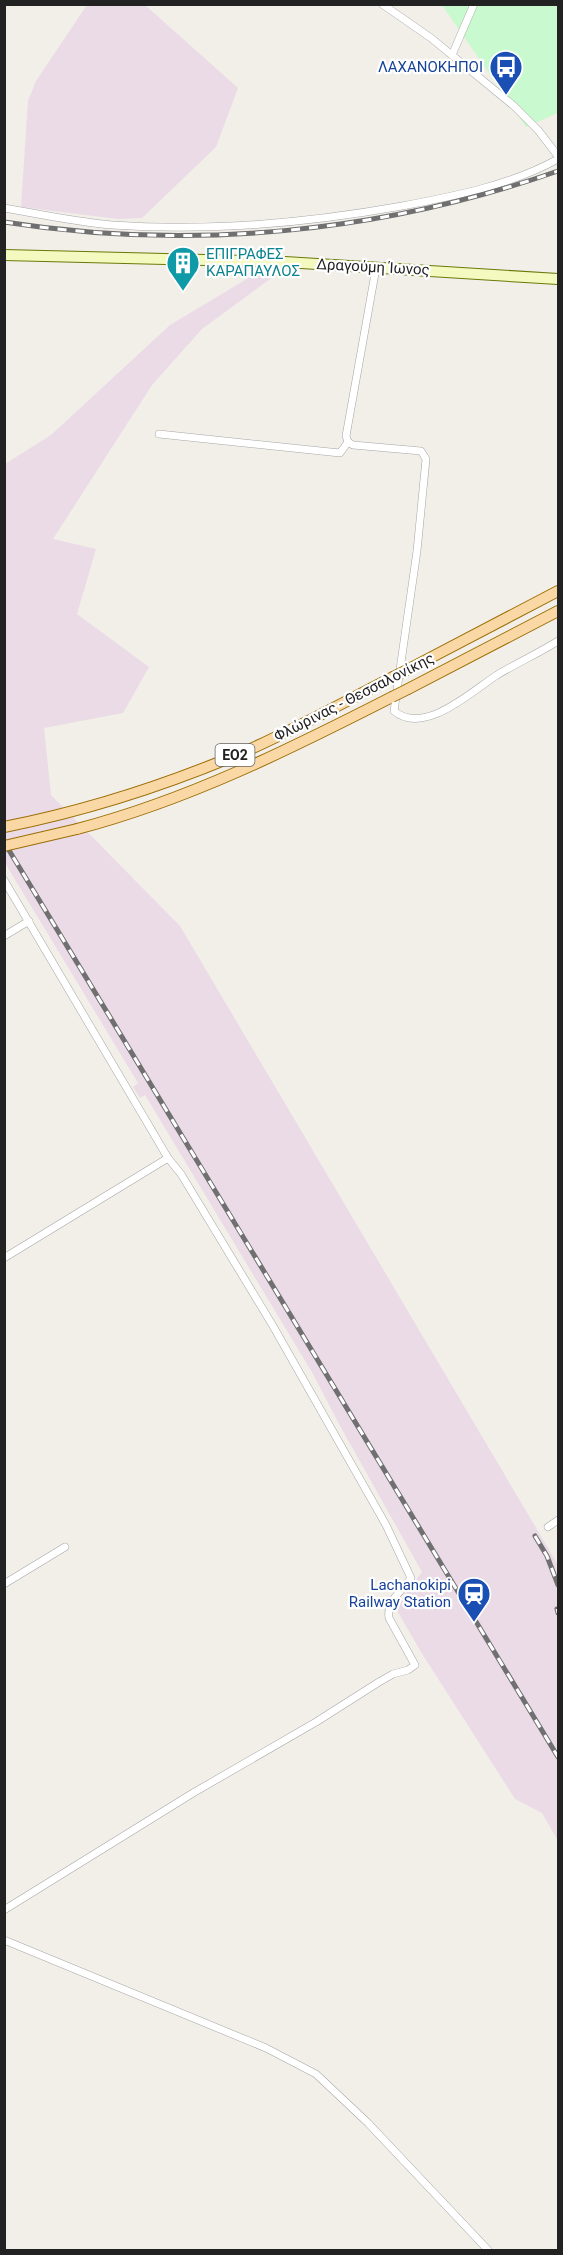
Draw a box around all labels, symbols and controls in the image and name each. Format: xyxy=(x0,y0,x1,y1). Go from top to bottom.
bus stop icon: ΛΑΧΑΝΟΚΗΠΟΙ xyxy=(488,49,524,96)
place label: ΛΑΧΑΝΟΚΗΠΟΙ xyxy=(378,58,483,76)
building icon: ΕΠΙΓΡΑΦΕΣ ΚΑΡΑΠΑΥΛΟΣ xyxy=(165,245,201,292)
place label: ΕΠΙΓΡΑΦΕΣ ΚΑΡΑΠΑΥΛΟΣ xyxy=(206,245,300,280)
street label: Δραγούμη Ίωνος xyxy=(316,255,430,279)
street label: Φλώρινας - Θεσσαλονίκης xyxy=(271,649,437,745)
road number: ΕΟ2 xyxy=(216,744,254,766)
place label: Lachanokipi Railway Station xyxy=(349,1576,451,1611)
station icon: Lachanokipi Railway Station xyxy=(456,1576,492,1623)

